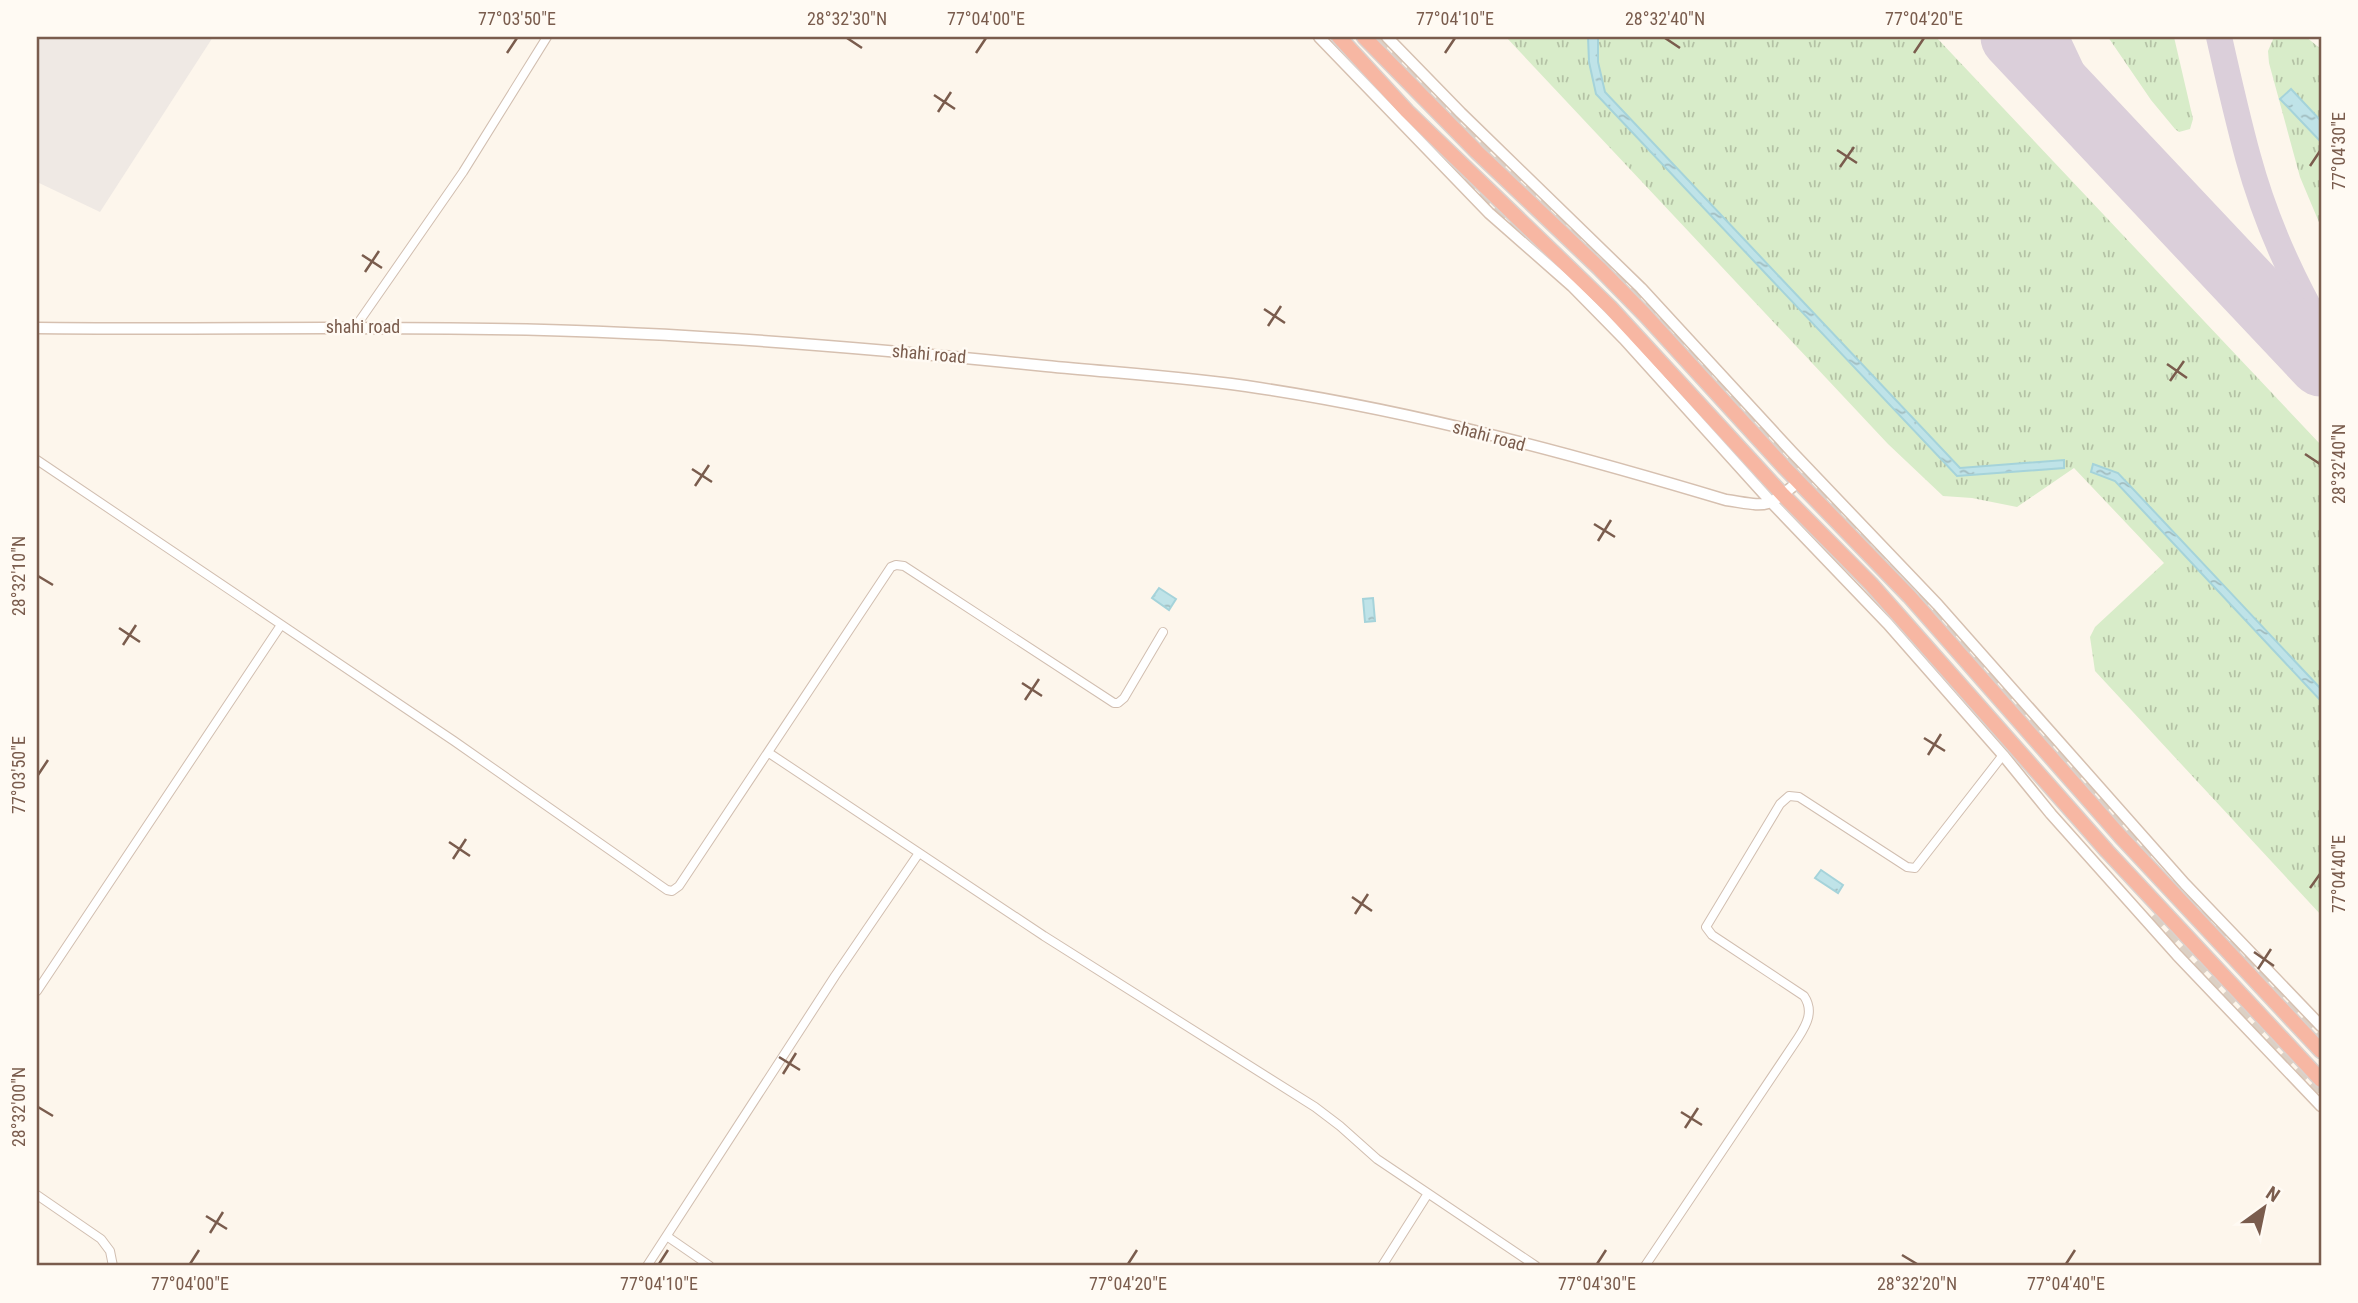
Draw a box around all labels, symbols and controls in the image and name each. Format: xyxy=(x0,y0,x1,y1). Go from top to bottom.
text: 77°03'50"E xyxy=(478,8,556,29)
text: 28°32'30"N xyxy=(807,8,887,29)
text: 77°04'00"E xyxy=(947,8,1025,29)
text: 77°04'10"E xyxy=(1416,8,1494,29)
text: 28°32'40"N xyxy=(1625,8,1705,29)
text: 77°04'20"E xyxy=(1885,8,1963,29)
text: 77°04'30"E xyxy=(2328,112,2349,190)
street label: shahi road xyxy=(326,316,400,337)
street label: shahi road xyxy=(891,340,967,367)
street label: shahi road xyxy=(1450,416,1528,455)
text: 28°32'40"N xyxy=(2328,424,2349,504)
text: 28°32'10"N xyxy=(8,536,29,616)
text: 77°03'50"E xyxy=(8,736,29,814)
text: 77°04'40"E xyxy=(2328,835,2349,913)
text: 28°32'00"N xyxy=(8,1067,29,1147)
north arrow xyxy=(2228,1174,2298,1244)
text: N xyxy=(2262,1181,2284,1207)
text: 77°04'00"E xyxy=(151,1273,229,1294)
text: 77°04'10"E xyxy=(620,1273,698,1294)
text: 77°04'20"E xyxy=(1089,1273,1167,1294)
text: 77°04'30"E xyxy=(1558,1273,1636,1294)
text: 28°32'20"N xyxy=(1877,1273,1957,1294)
text: 77°04'40"E xyxy=(2027,1273,2105,1294)

